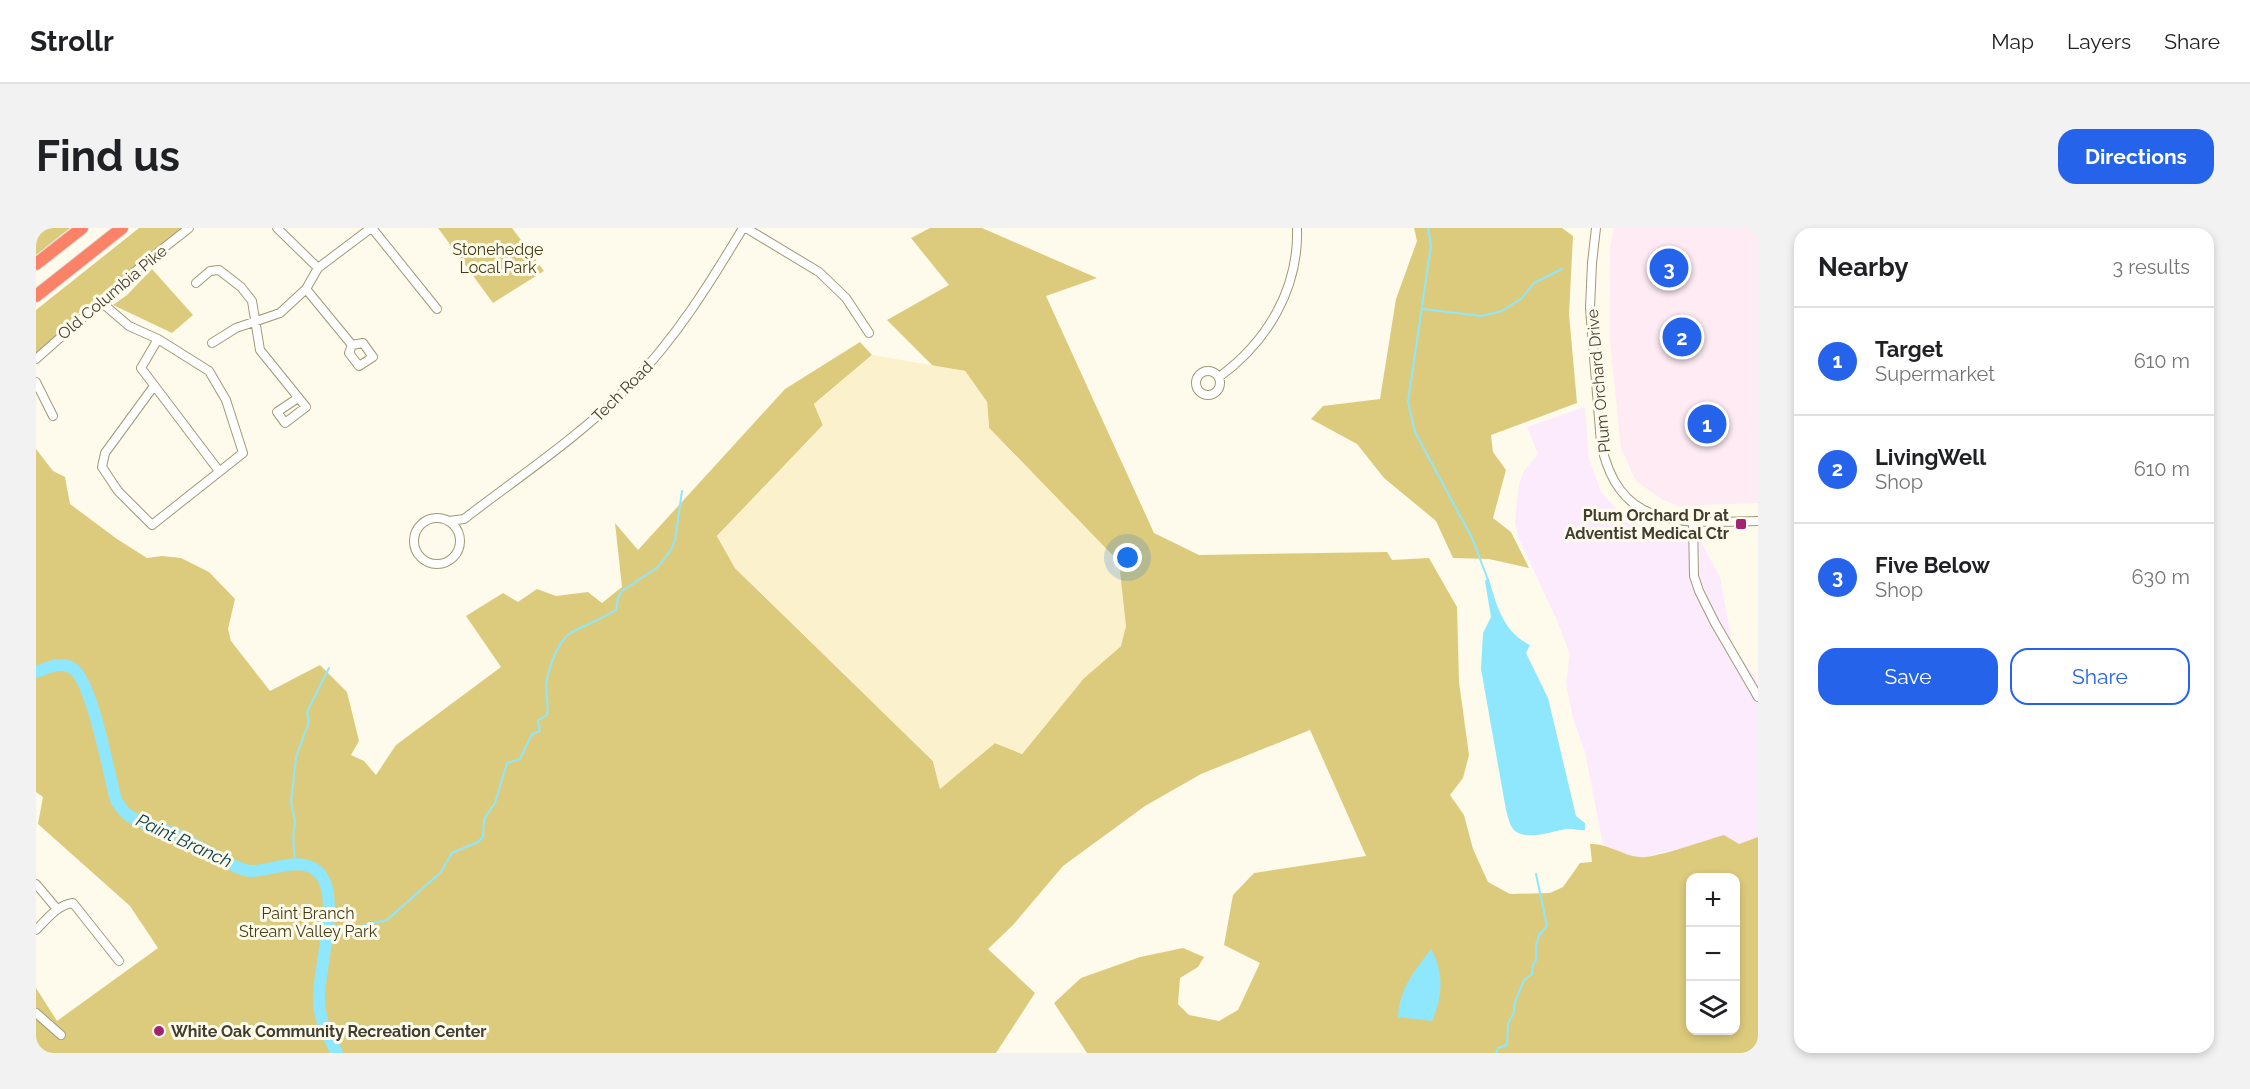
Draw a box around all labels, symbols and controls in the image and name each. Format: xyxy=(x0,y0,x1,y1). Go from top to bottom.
text: Strollr xyxy=(30,25,114,58)
text: Map xyxy=(1991,29,2034,54)
text: Layers xyxy=(2067,29,2131,54)
text: Share xyxy=(2164,29,2220,54)
button: Directions xyxy=(2058,129,2214,184)
text: Find us xyxy=(36,132,180,181)
park label: Stonehedge Local Park xyxy=(453,240,543,277)
street label: Old Columbia Pike xyxy=(54,241,171,344)
pin: 3 xyxy=(1650,246,1688,291)
text: Nearby xyxy=(1818,252,1908,282)
text: 3 results xyxy=(2112,255,2190,279)
street label: Plum Orchard Drive xyxy=(1583,308,1614,454)
pin: 2 xyxy=(1662,314,1702,360)
text: Target xyxy=(1875,336,1943,362)
text: 1 xyxy=(1833,349,1842,373)
text: 610 m xyxy=(2134,349,2190,373)
street label: Tech Road xyxy=(588,357,657,426)
text: Supermarket xyxy=(1875,362,1995,386)
pin: 1 xyxy=(1688,402,1726,446)
text: LivingWell xyxy=(1875,444,1986,470)
text: 2 xyxy=(1832,457,1843,481)
text: 610 m xyxy=(2134,457,2190,481)
text: Shop xyxy=(1875,470,1923,494)
place label: Plum Orchard Dr at Adventist Medical Ctr xyxy=(1565,506,1729,543)
marker: Plum Orchard Dr at Adventist Medical Ctr xyxy=(1734,517,1748,531)
your location xyxy=(1113,543,1142,572)
text: Five Below xyxy=(1875,552,1990,578)
text: 3 xyxy=(1832,565,1843,589)
text: 630 m xyxy=(2132,565,2190,589)
text: Shop xyxy=(1875,578,1923,602)
button: Save xyxy=(1818,648,1998,705)
button: Share xyxy=(2010,648,2190,705)
water label: Paint Branch xyxy=(133,809,235,872)
map controls xyxy=(1686,873,1740,1035)
button: + xyxy=(1686,873,1740,927)
park label: Paint Branch Stream Valley Park xyxy=(239,904,378,941)
button: − xyxy=(1686,927,1740,981)
button: layers xyxy=(1686,981,1740,1035)
place label: White Oak Community Recreation Center xyxy=(171,1022,487,1041)
marker: White Oak Community Recreation Center xyxy=(152,1024,166,1038)

